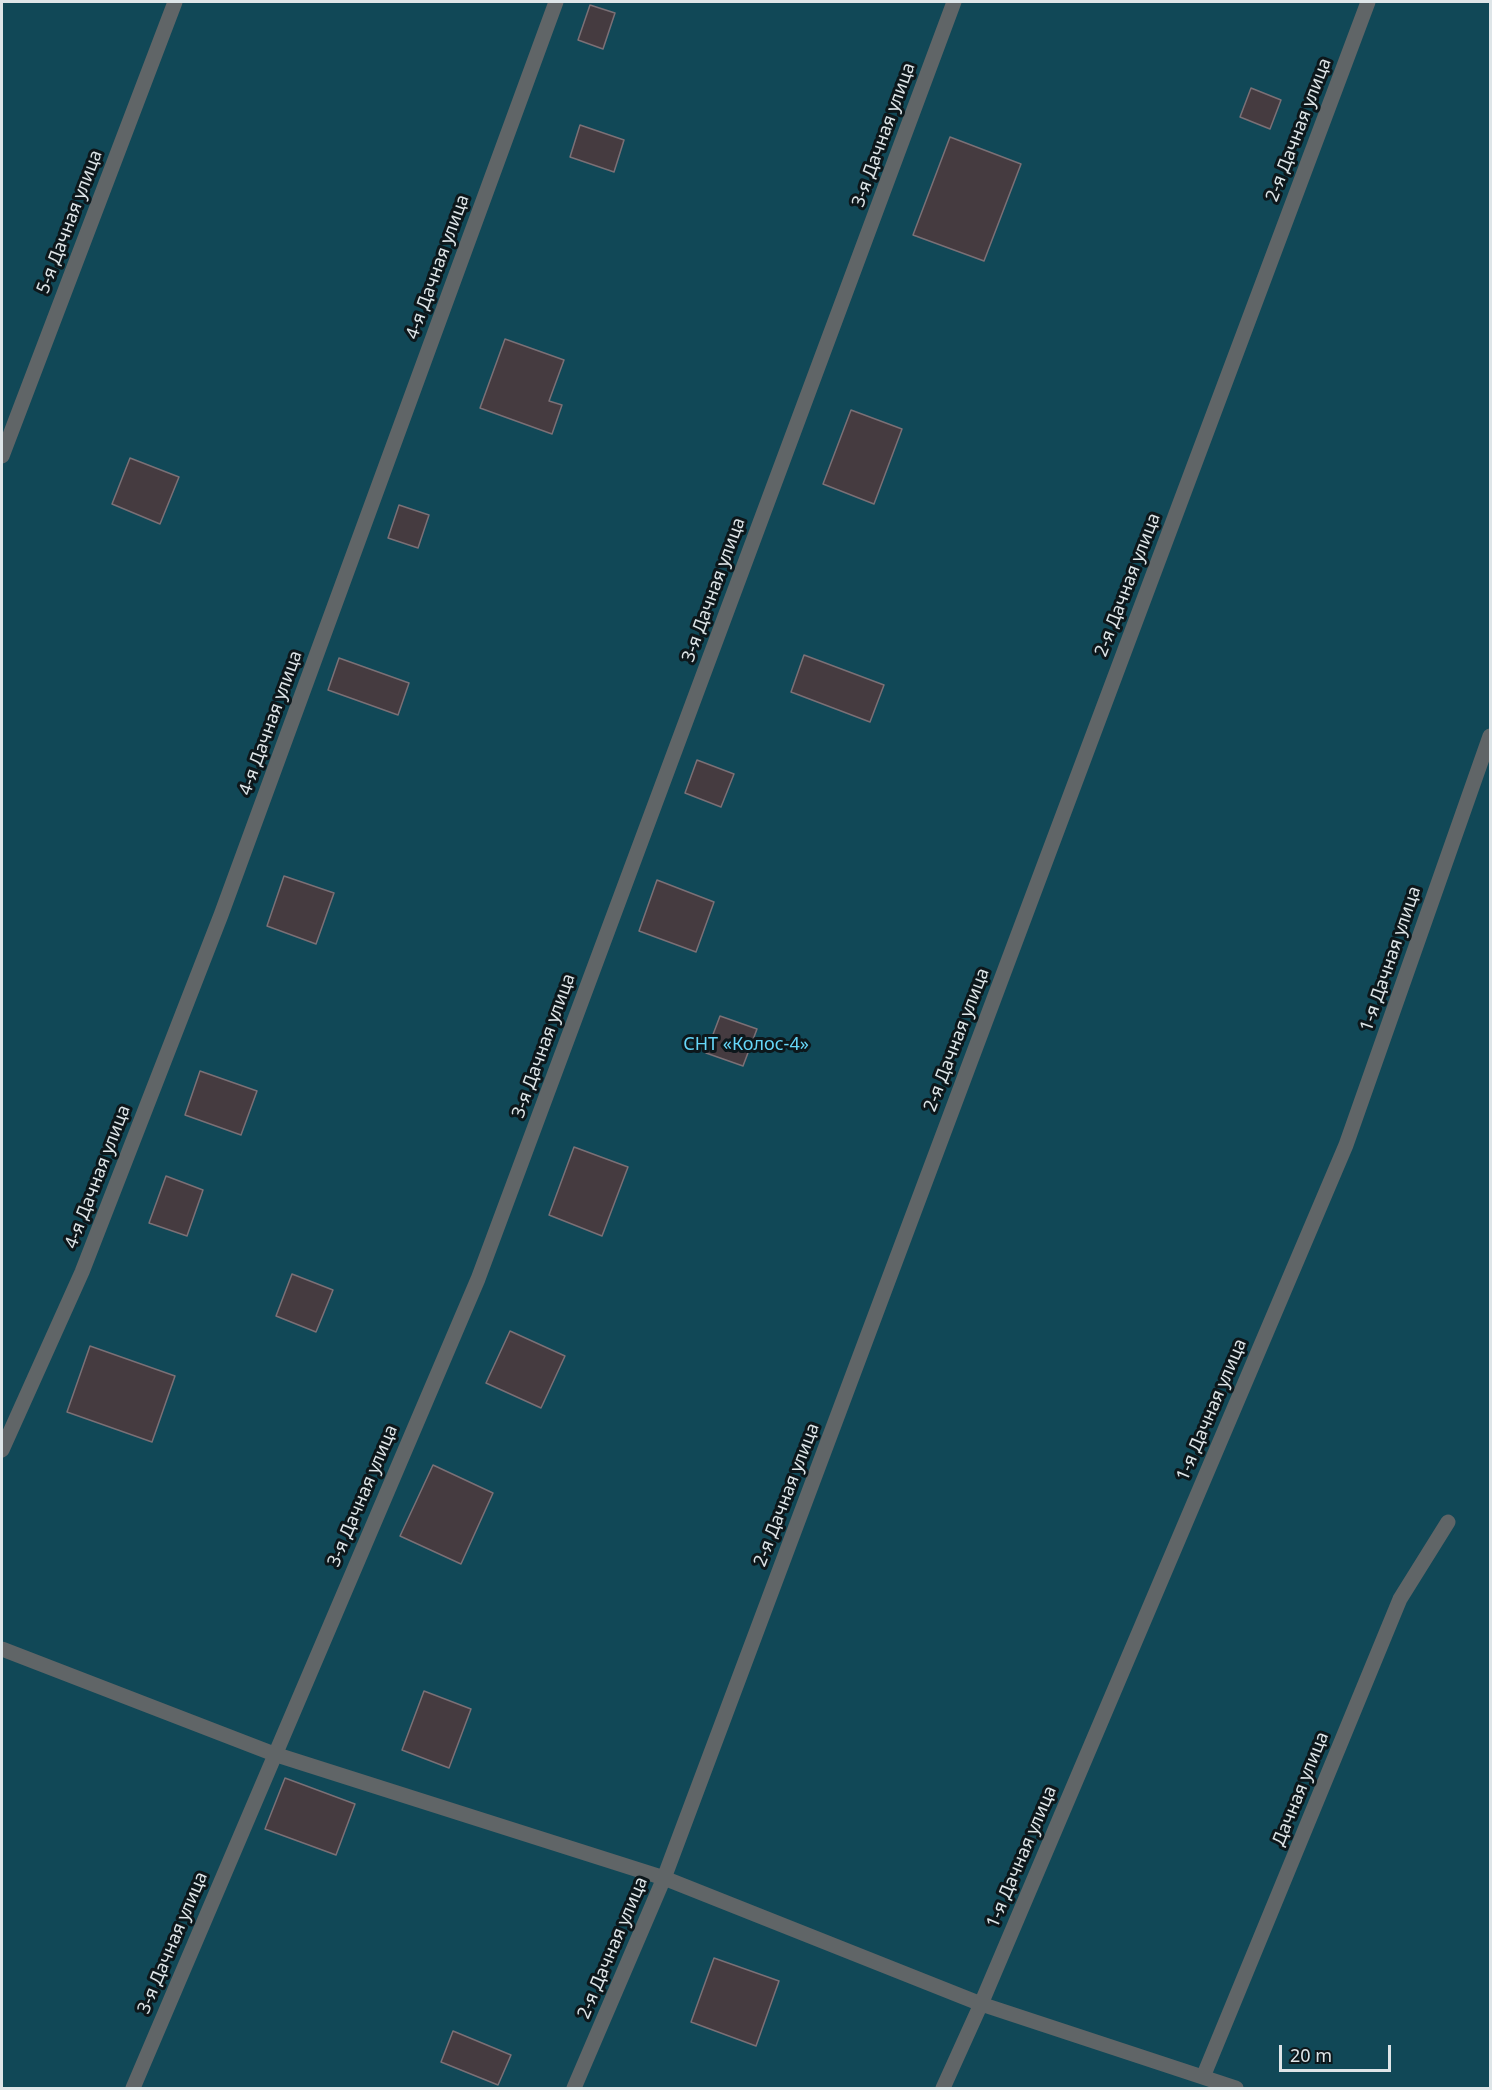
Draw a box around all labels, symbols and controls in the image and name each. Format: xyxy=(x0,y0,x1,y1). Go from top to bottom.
street label: 2-я Дачная улица xyxy=(1262,55,1336,205)
street label: 3-я Дачная улица xyxy=(848,60,920,210)
street label: 5-я Дачная улица xyxy=(33,147,107,297)
street label: 4-я Дачная улица xyxy=(402,192,474,342)
street label: 2-я Дачная улица xyxy=(1091,510,1165,660)
street label: 3-я Дачная улица xyxy=(678,515,750,665)
street label: 4-я Дачная улица xyxy=(235,648,307,798)
street label: 1-я Дачная улица xyxy=(1356,884,1426,1034)
street label: 2-я Дачная улица xyxy=(920,965,994,1115)
street label: 3-я Дачная улица xyxy=(508,971,580,1121)
park label: СНТ «Колос-4» xyxy=(683,1034,809,1056)
street label: 4-я Дачная улица xyxy=(61,1102,135,1252)
street label: 1-я Дачная улица xyxy=(1172,1336,1252,1484)
street label: 2-я Дачная улица xyxy=(750,1420,824,1570)
street label: 3-я Дачная улица xyxy=(323,1422,403,1570)
street label: Дачная улица xyxy=(1268,1729,1334,1849)
street label: 1-я Дачная улица xyxy=(982,1783,1062,1931)
street label: 3-я Дачная улица xyxy=(133,1869,213,2017)
street label: 2-я Дачная улица xyxy=(573,1874,653,2022)
scale bar xyxy=(1282,2033,1394,2071)
text: 20 m xyxy=(1290,2043,1332,2067)

